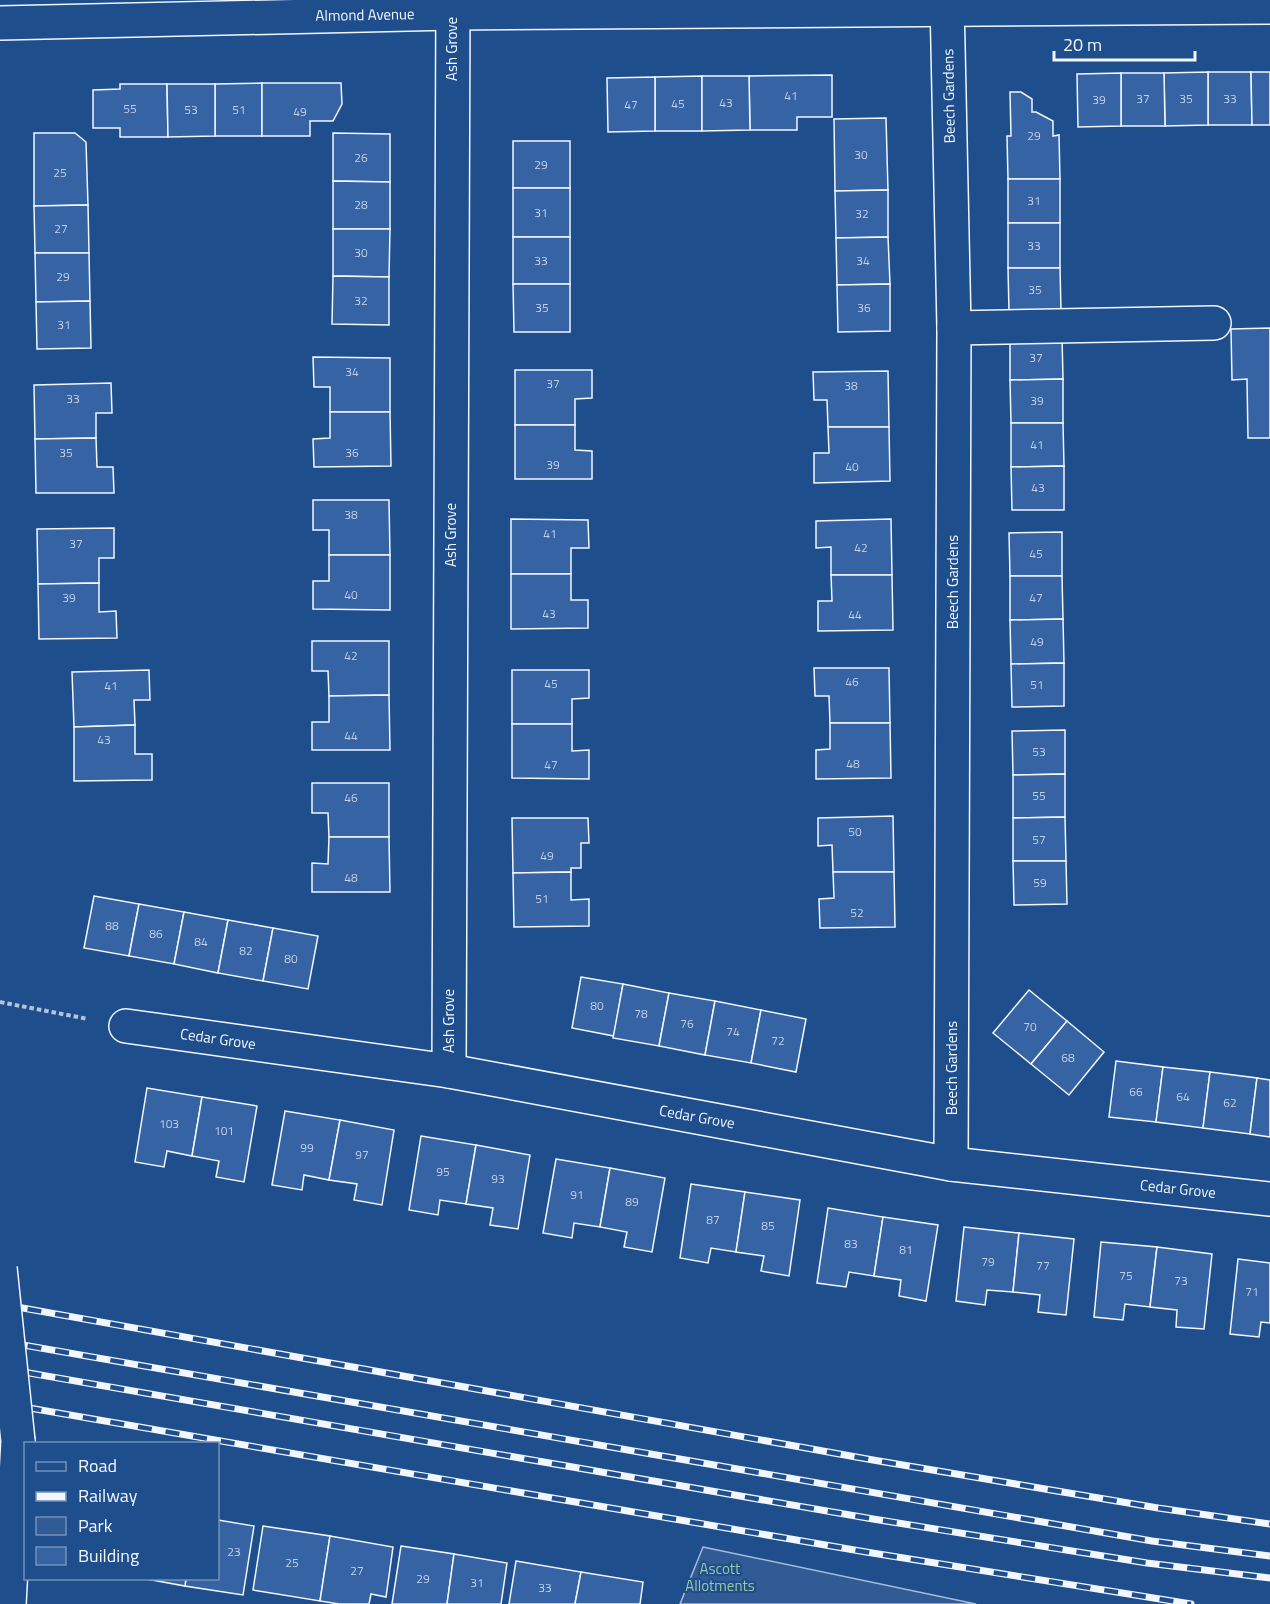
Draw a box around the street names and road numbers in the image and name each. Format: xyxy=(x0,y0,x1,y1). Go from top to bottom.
street label: Almond Avenue xyxy=(315,2,415,27)
street label: Ash Grove xyxy=(440,17,463,81)
street label: Beech Gardens xyxy=(936,49,961,143)
street label: Ash Grove xyxy=(439,503,462,567)
street label: Beech Gardens xyxy=(941,535,964,629)
street label: Ash Grove xyxy=(437,989,460,1053)
street label: Beech Gardens xyxy=(940,1021,963,1115)
street label: Cedar Grove xyxy=(179,1022,257,1055)
street label: Cedar Grove xyxy=(658,1099,737,1134)
street label: Cedar Grove xyxy=(1139,1173,1217,1204)

